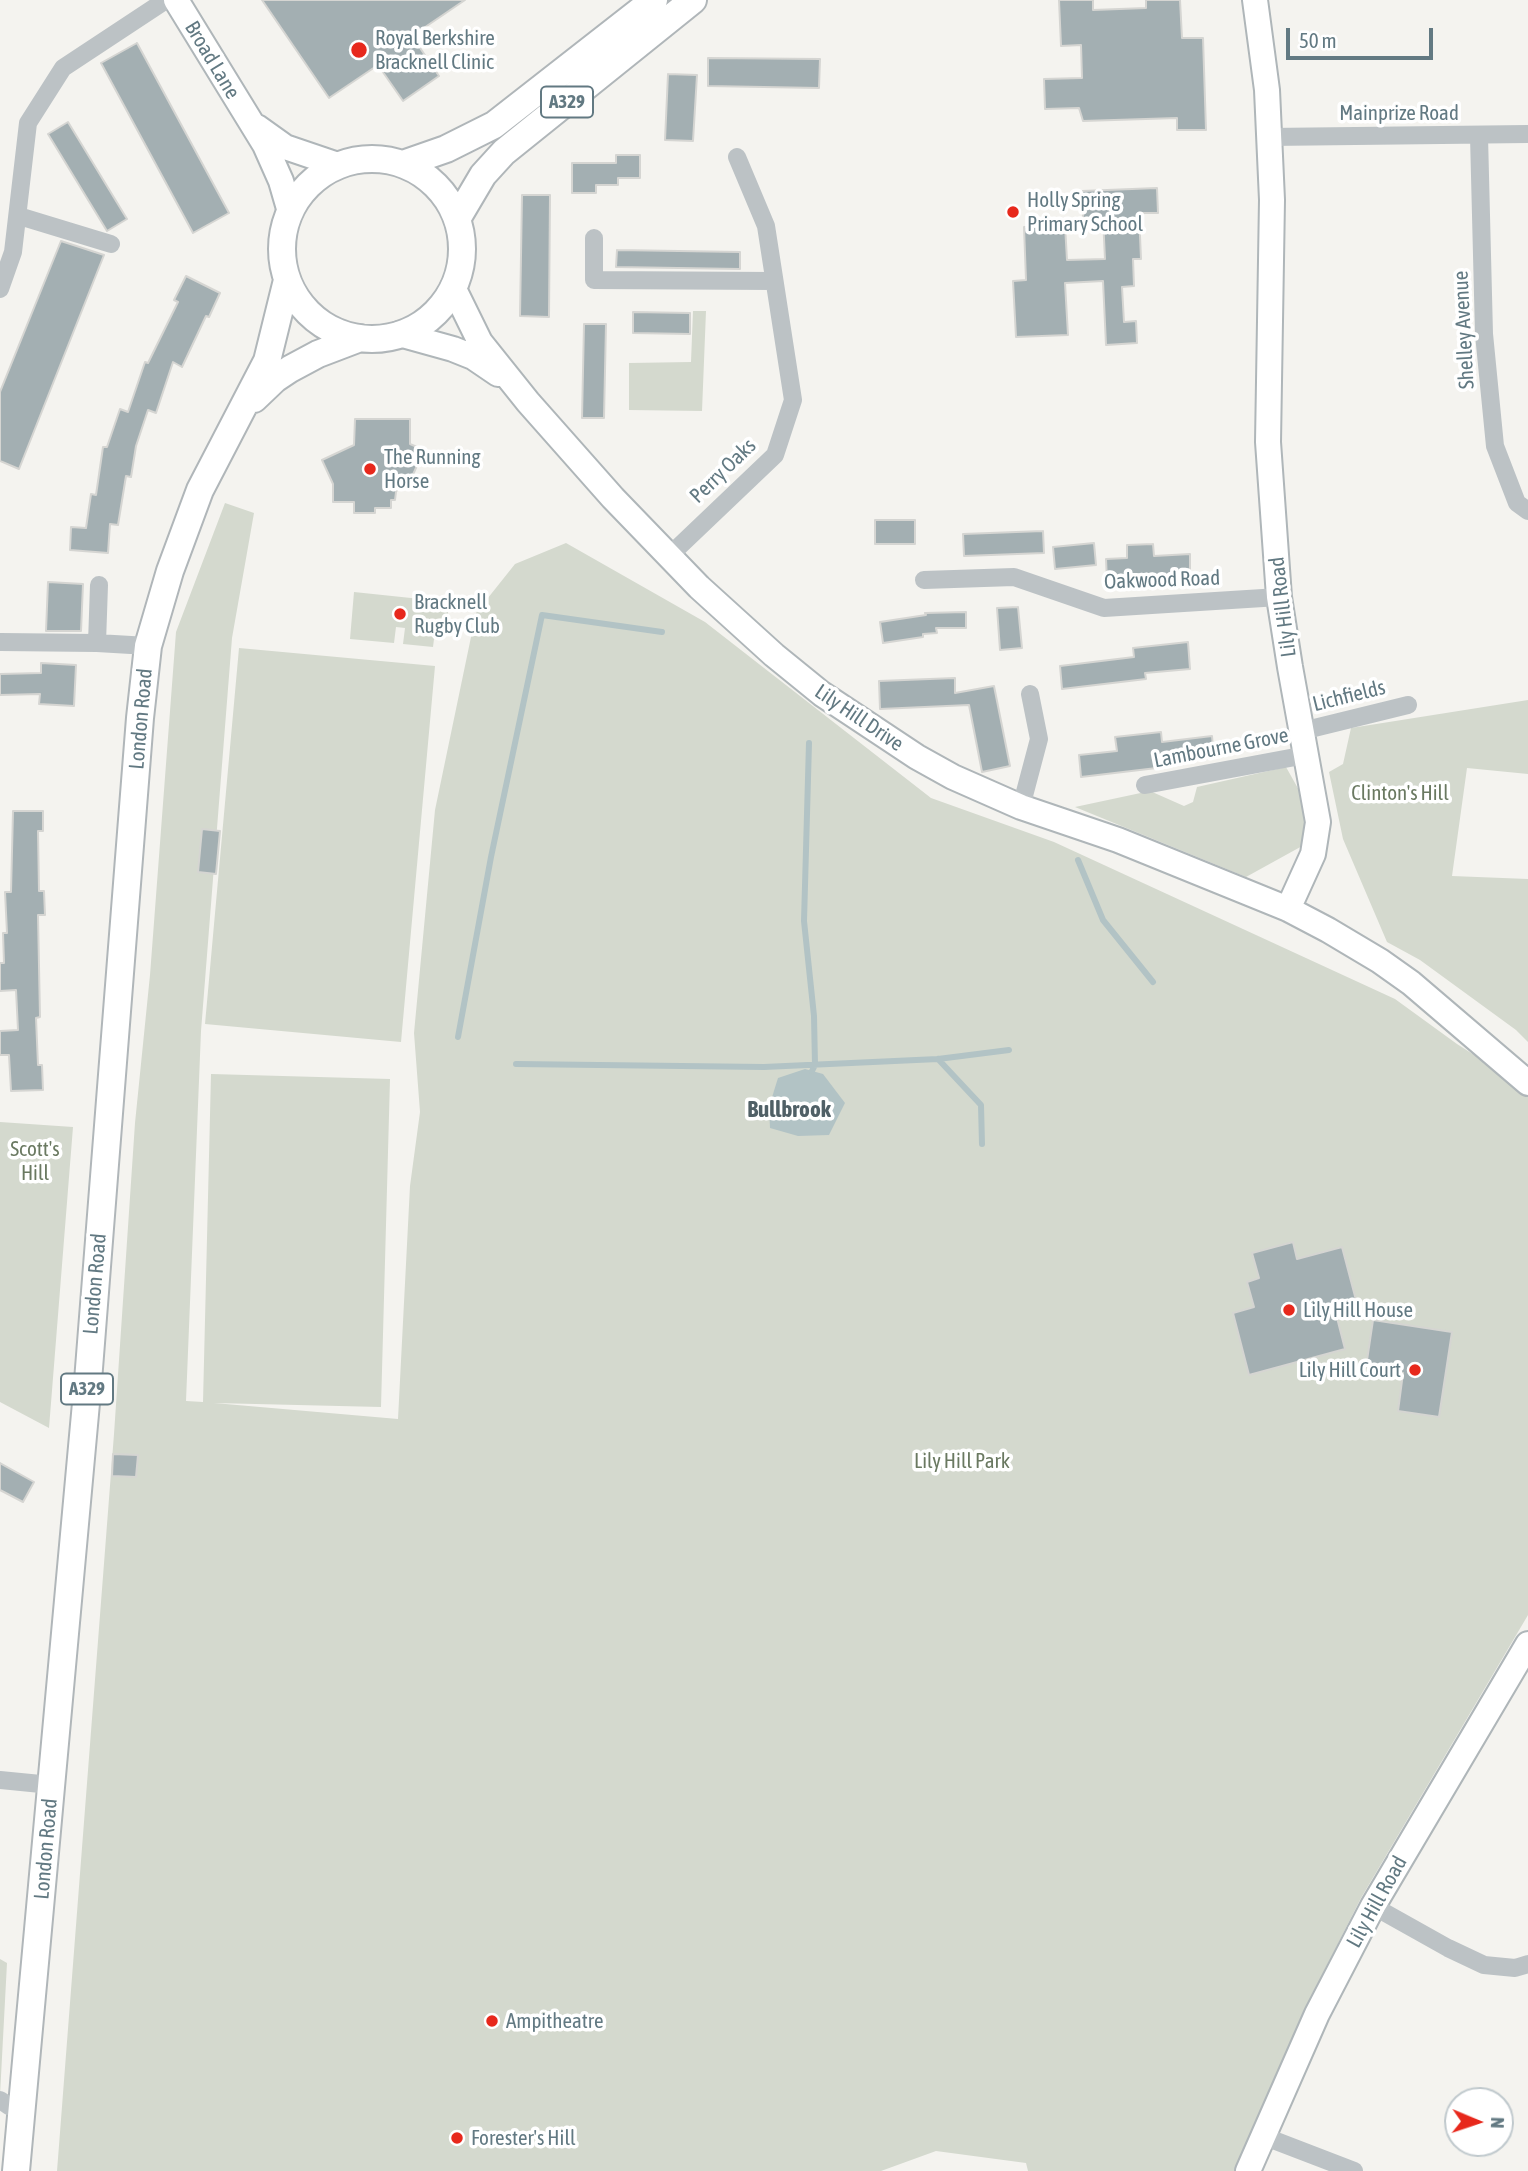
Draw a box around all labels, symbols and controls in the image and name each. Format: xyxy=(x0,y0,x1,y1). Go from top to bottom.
scale bar xyxy=(1290,14,1437,58)
street label: Broad Lane xyxy=(179,17,245,103)
place label: Royal Berkshire Bracknell Clinic xyxy=(375,25,495,75)
text: 50 m xyxy=(1299,28,1337,52)
marker: Royal Berkshire Bracknell Clinic xyxy=(349,40,369,60)
road number: A329 xyxy=(541,86,593,118)
street label: Mainprize Road xyxy=(1339,100,1459,126)
place label: Holly Spring Primary School xyxy=(1027,187,1143,237)
marker: Holly Spring Primary School xyxy=(1005,204,1021,220)
street label: Shelley Avenue xyxy=(1448,270,1480,390)
street label: Perry Oaks xyxy=(685,433,761,509)
place label: The Running Horse xyxy=(384,444,480,494)
marker: The Running Horse xyxy=(362,461,378,477)
street label: Lily Hill Road xyxy=(1264,555,1302,659)
street label: Oakwood Road xyxy=(1103,565,1221,595)
place label: Bracknell Rugby Club xyxy=(414,589,500,639)
marker: Bracknell Rugby Club xyxy=(392,606,408,622)
street label: London Road xyxy=(124,668,158,770)
street label: Lichfields xyxy=(1310,675,1388,717)
street label: Lily Hill Drive xyxy=(810,679,908,757)
street label: Lambourne Grove xyxy=(1151,723,1291,773)
park label: Clinton's Hill xyxy=(1351,780,1449,806)
district label: Bullbrook xyxy=(747,1096,831,1124)
park label: Scott's Hill xyxy=(10,1136,60,1186)
street label: London Road xyxy=(78,1233,112,1335)
place label: Lily Hill House xyxy=(1303,1297,1413,1323)
marker: Lily Hill House xyxy=(1281,1302,1297,1318)
place label: Lily Hill Court xyxy=(1299,1357,1401,1383)
marker: Lily Hill Court xyxy=(1407,1362,1423,1378)
road number: A329 xyxy=(61,1373,113,1404)
park label: Lily Hill Park xyxy=(914,1448,1010,1474)
street label: London Road xyxy=(29,1798,63,1900)
street label: Lily Hill Road xyxy=(1342,1852,1412,1952)
place label: Ampitheatre xyxy=(506,2008,604,2034)
marker: Ampitheatre xyxy=(484,2013,500,2029)
north arrow xyxy=(1444,2087,1514,2157)
text: N xyxy=(1487,2117,1509,2129)
place label: Forester's Hill xyxy=(471,2125,576,2151)
marker: Forester's Hill xyxy=(449,2130,465,2146)

